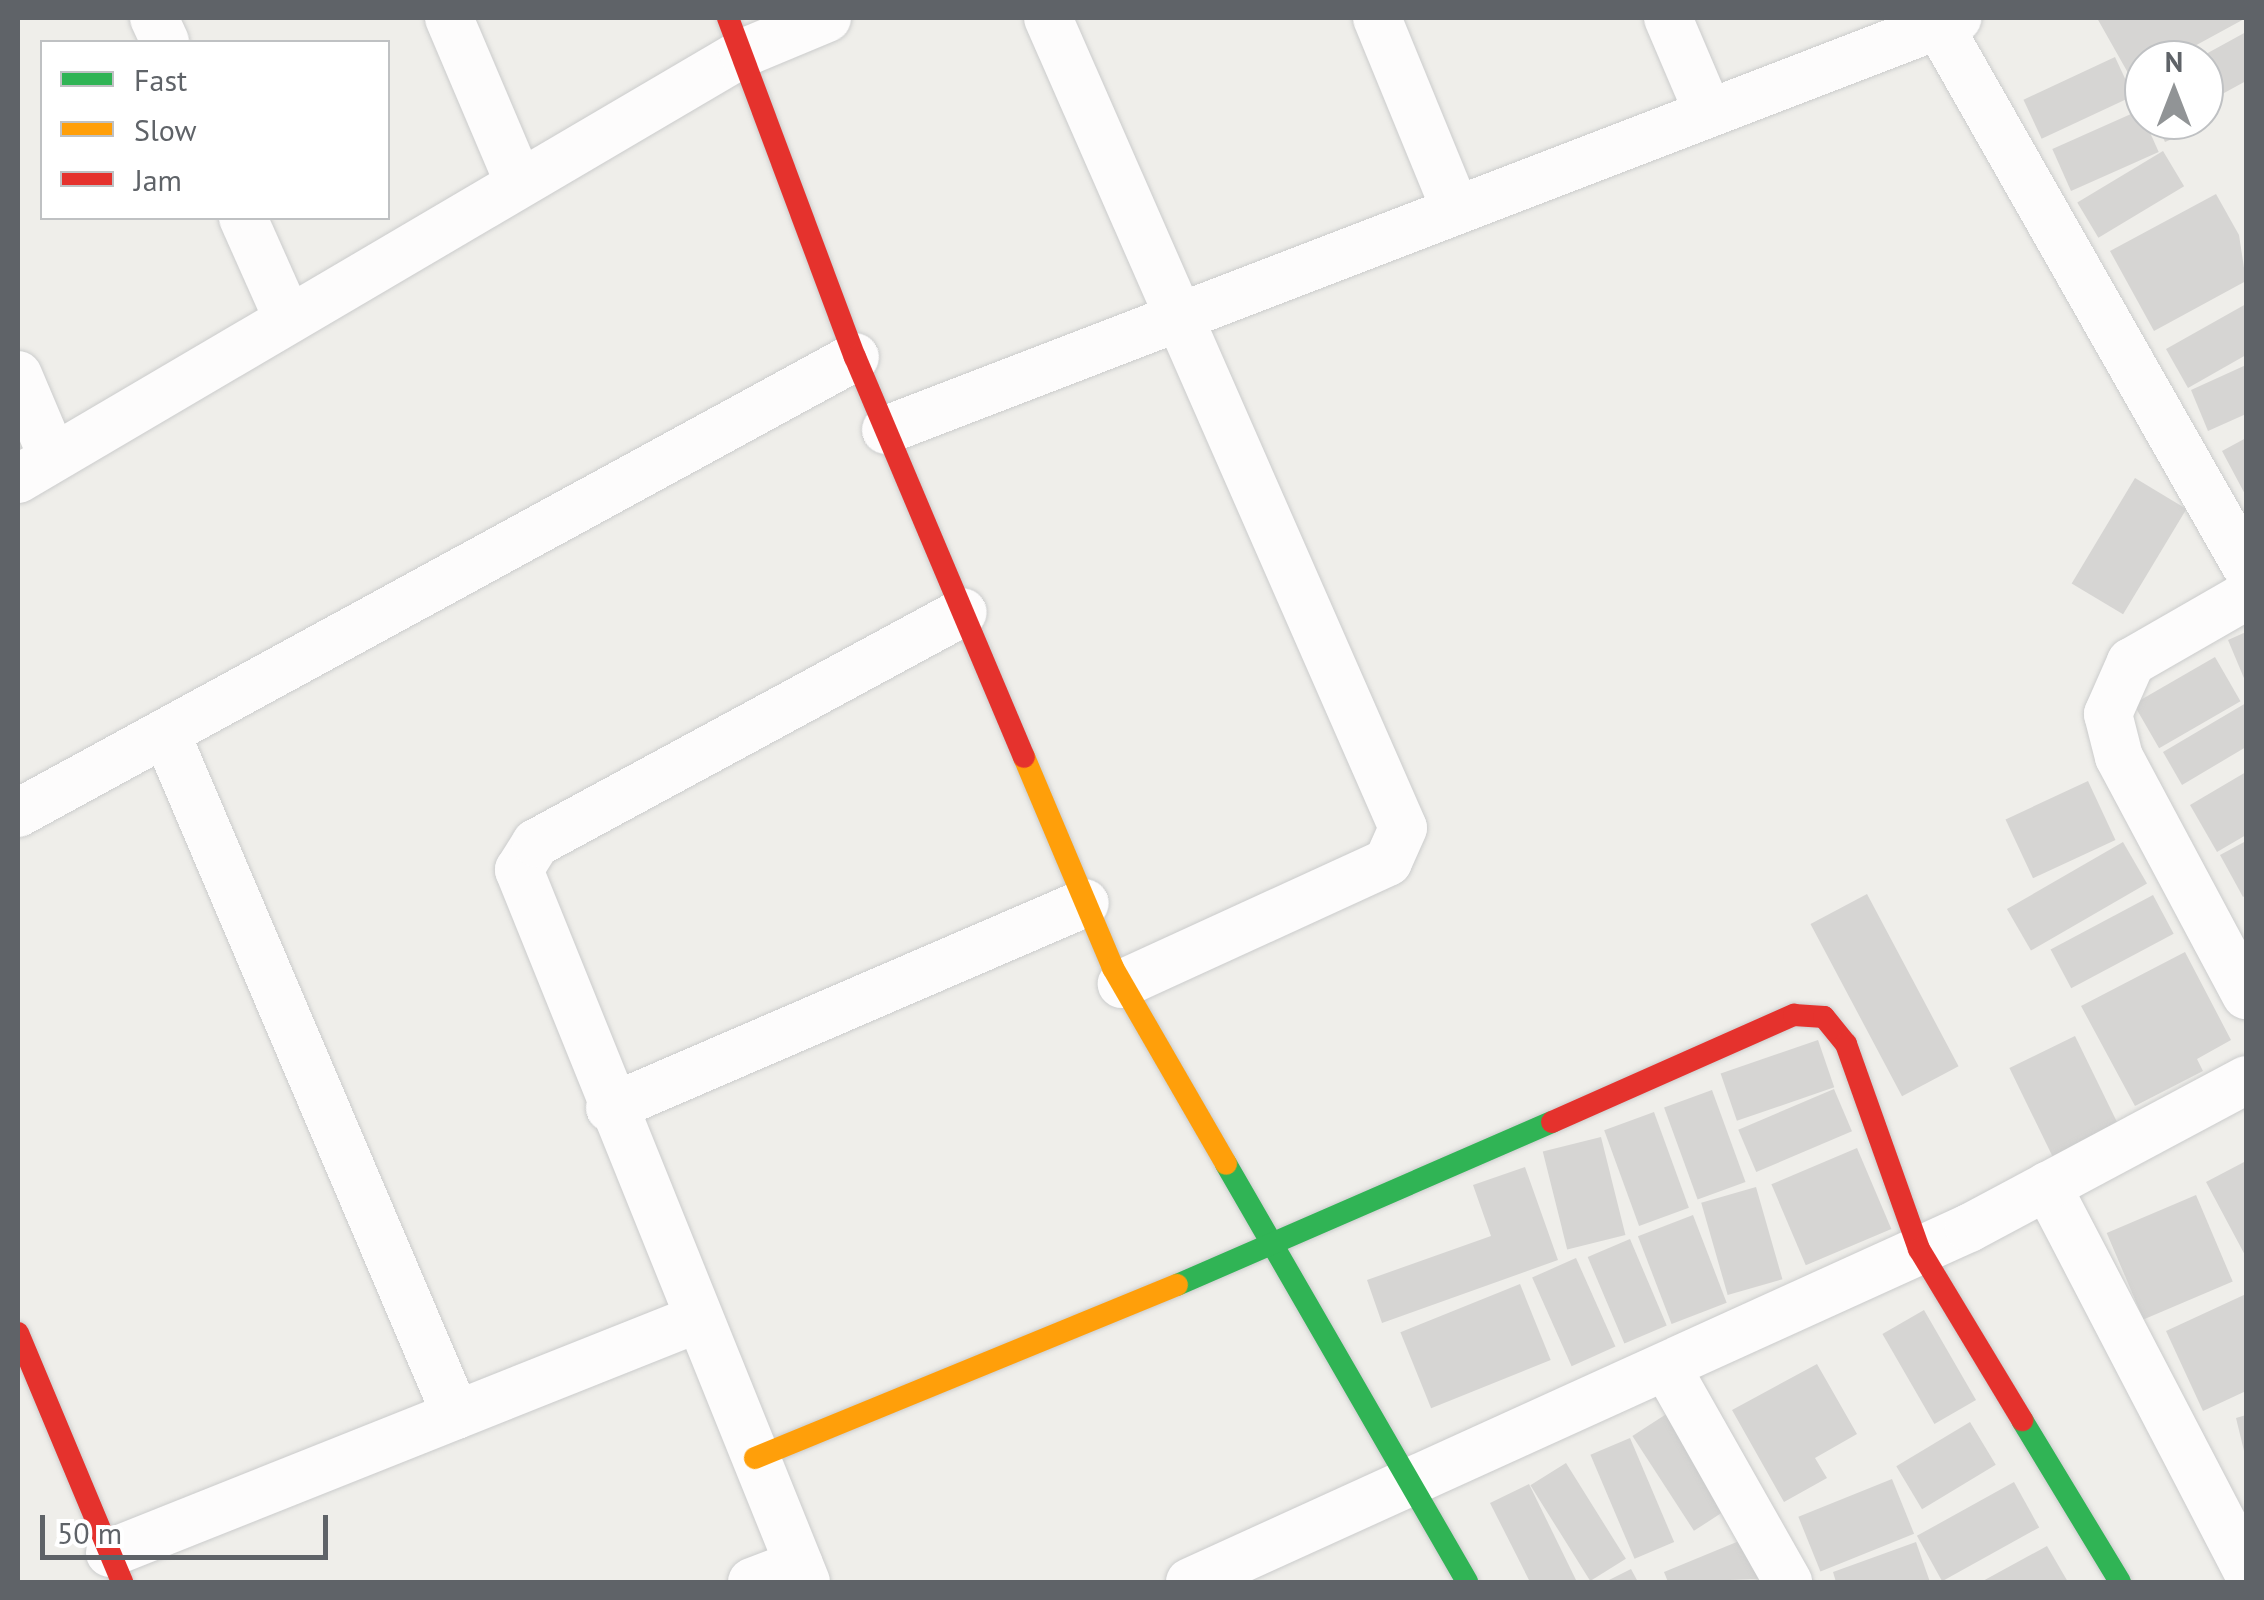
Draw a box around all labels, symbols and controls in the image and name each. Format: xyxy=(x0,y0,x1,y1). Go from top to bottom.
legend xyxy=(40,40,390,220)
north arrow xyxy=(2124,40,2224,140)
text: N xyxy=(2165,43,2183,80)
text: Fast xyxy=(134,60,187,99)
text: Slow xyxy=(134,110,197,149)
text: Jam xyxy=(134,160,182,199)
scale bar xyxy=(45,1495,332,1557)
text: 50 m xyxy=(57,1513,122,1552)

